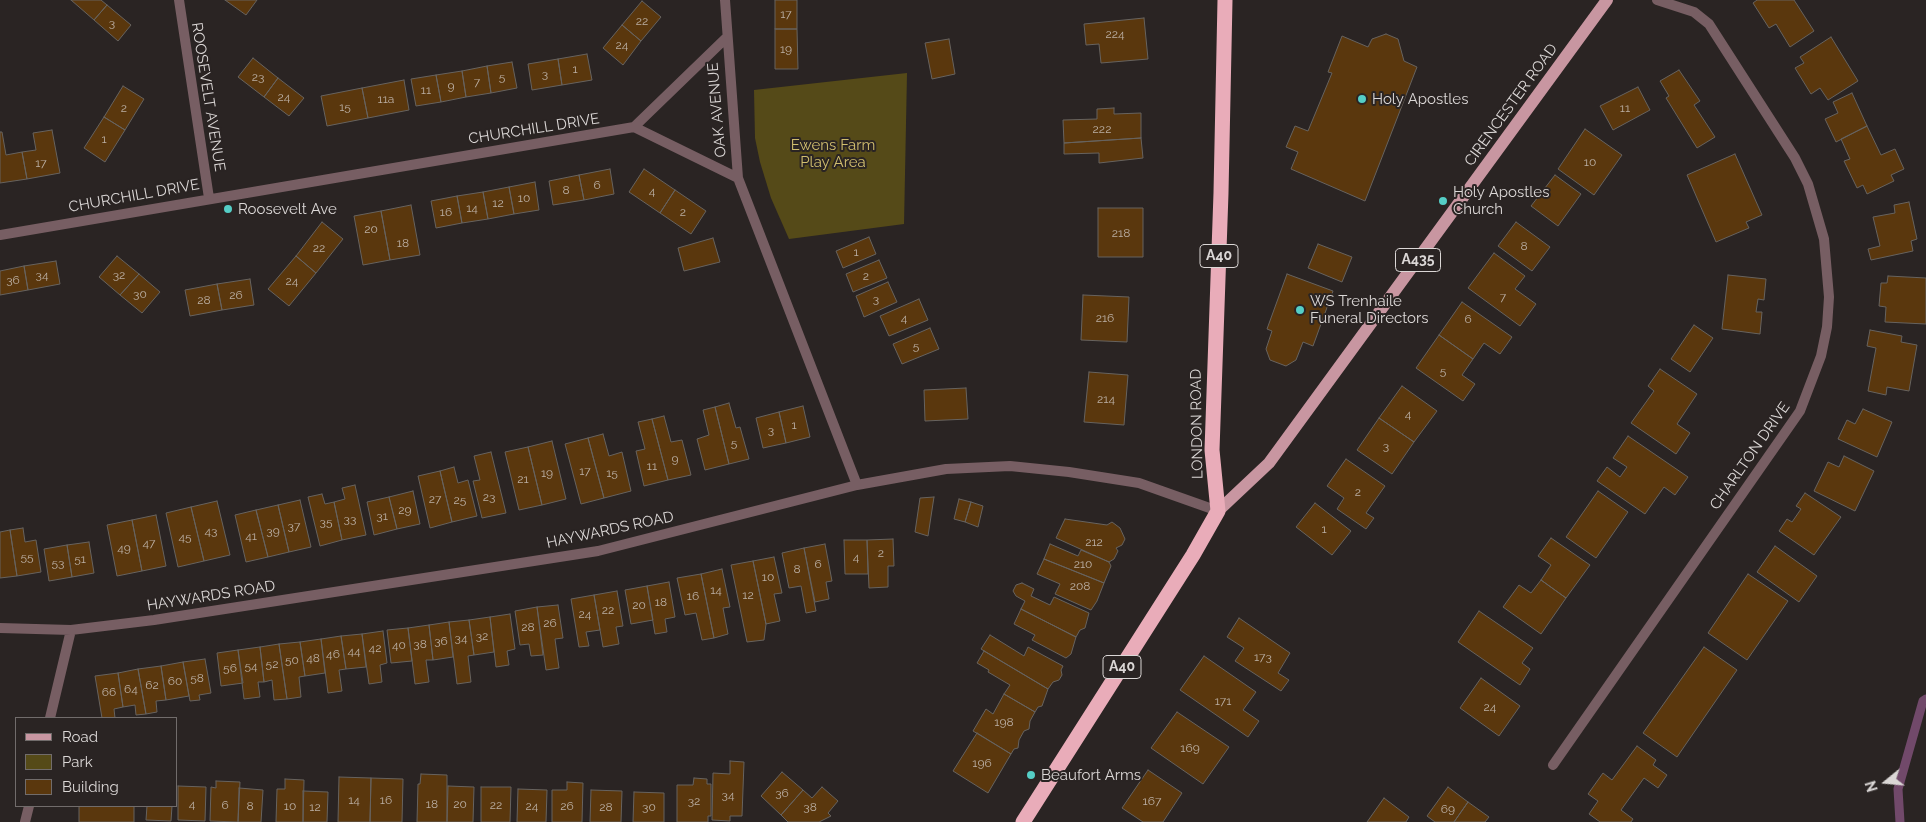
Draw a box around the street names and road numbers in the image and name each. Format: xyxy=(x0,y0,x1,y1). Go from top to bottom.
street label: ROOSEVELT AVENUE xyxy=(187,21,229,173)
street label: CIRENCESTER ROAD xyxy=(1461,40,1561,170)
street label: OAK AVENUE xyxy=(704,62,730,158)
street label: CHURCHILL DRIVE xyxy=(467,110,601,148)
street label: CHURCHILL DRIVE xyxy=(67,176,201,216)
road number: A40 xyxy=(1200,245,1238,268)
road number: A435 xyxy=(1396,248,1440,272)
street label: LONDON ROAD xyxy=(1187,369,1207,479)
street label: CHARLTON DRIVE xyxy=(1706,399,1794,513)
street label: HAYWARDS ROAD xyxy=(545,508,675,552)
street label: HAYWARDS ROAD xyxy=(146,577,276,615)
road number: A40 xyxy=(1103,656,1141,679)

